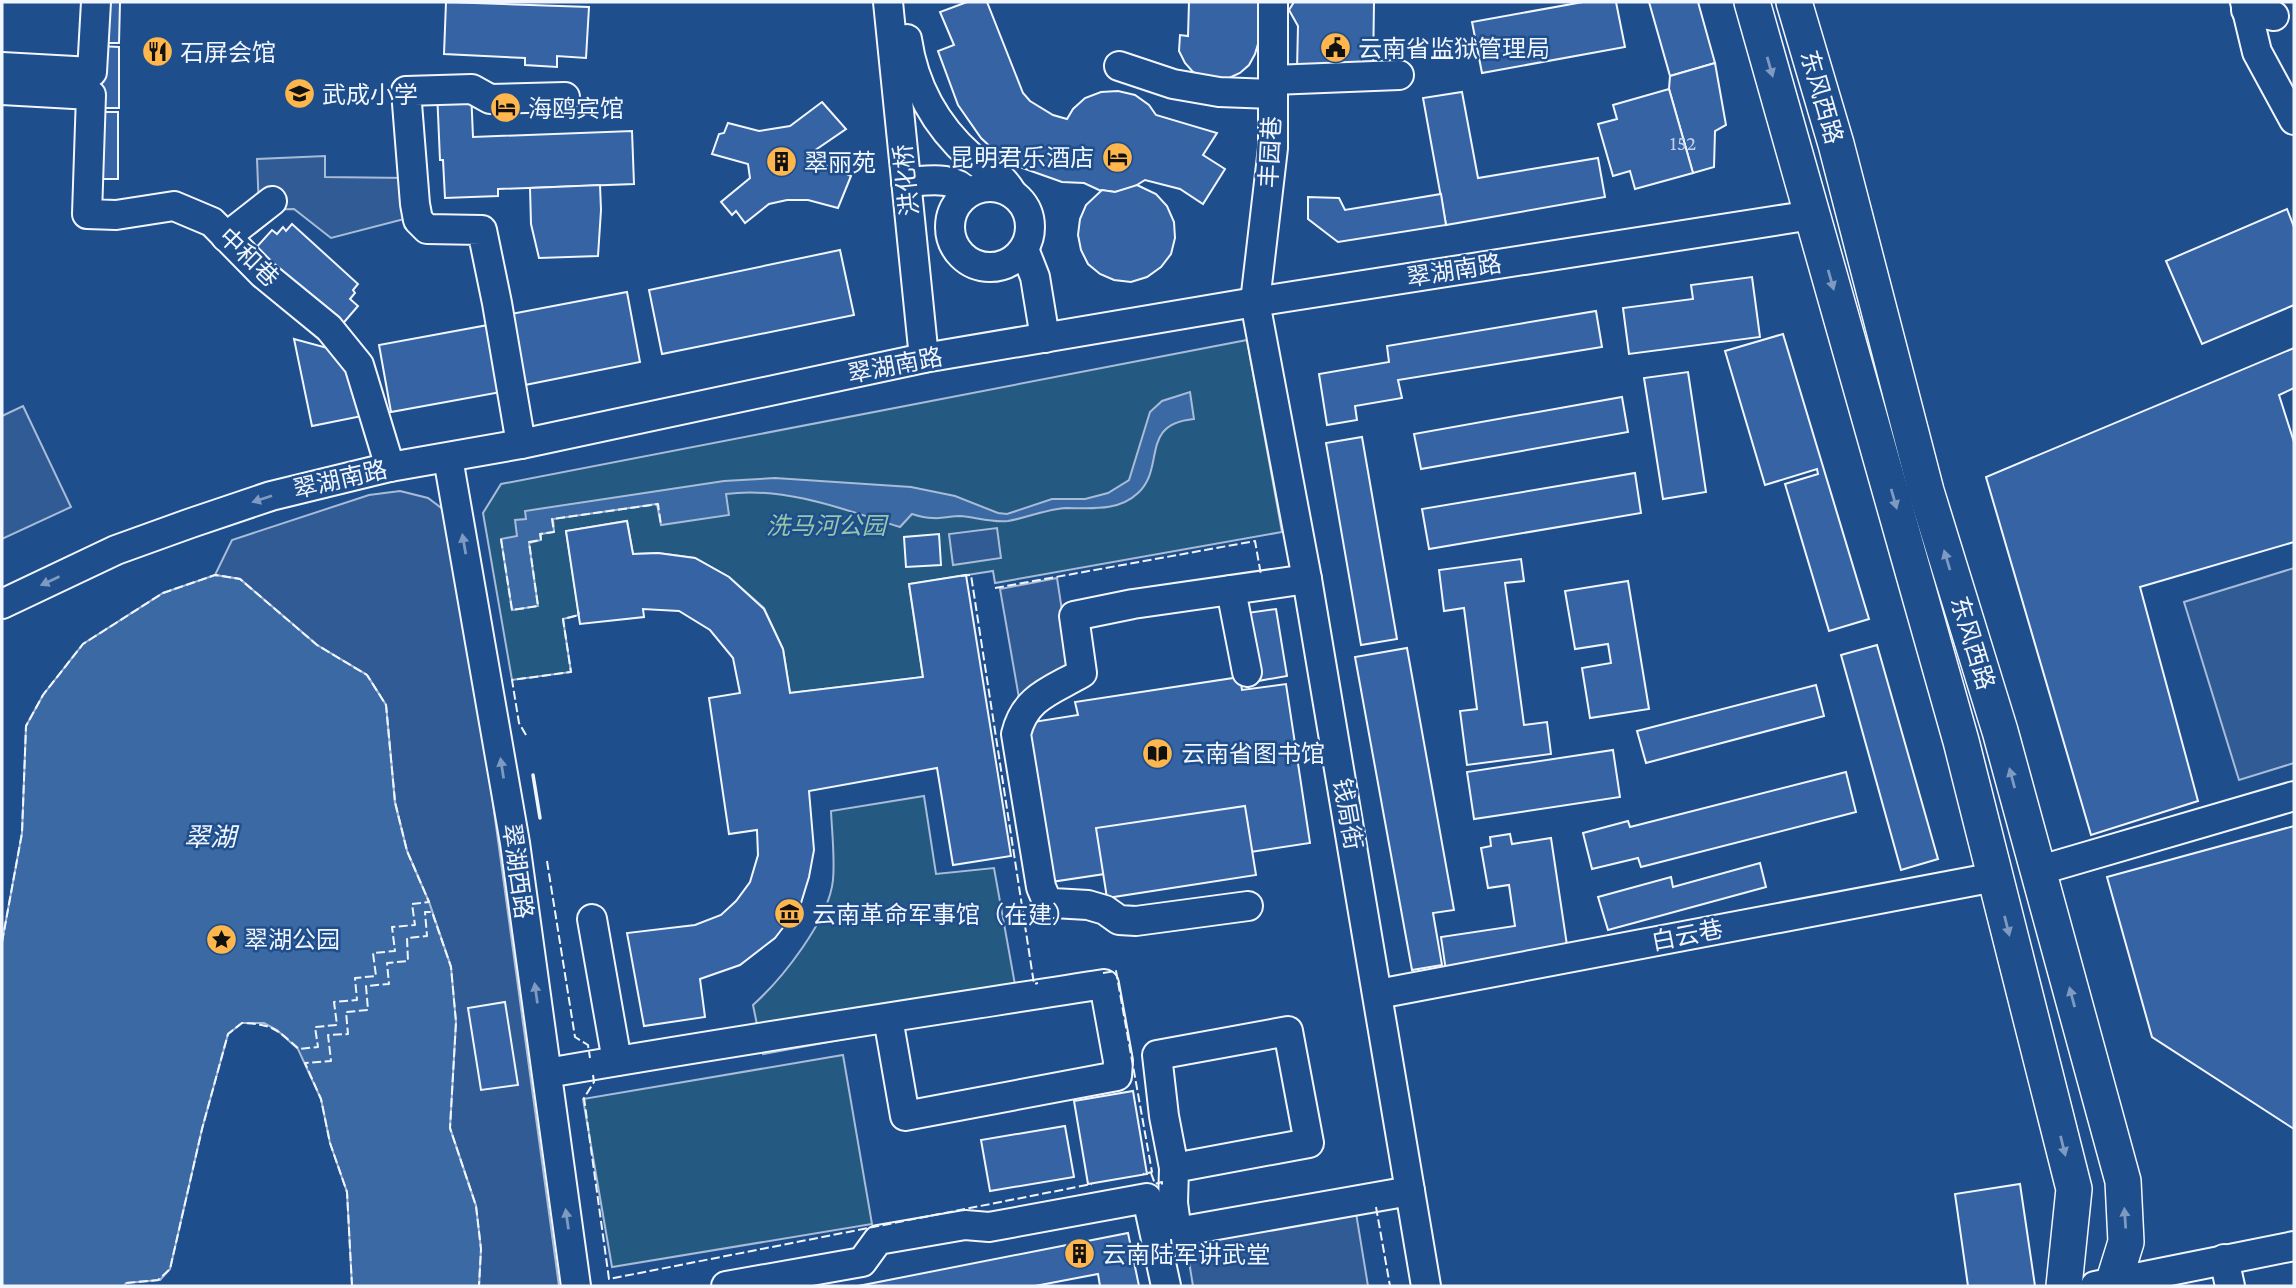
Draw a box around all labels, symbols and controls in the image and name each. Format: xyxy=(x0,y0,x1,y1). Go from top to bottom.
public building icon: 云南省监狱管理局 xyxy=(1318,31,1352,65)
restaurant icon: 石屏会馆 xyxy=(140,35,174,69)
place label: 云南省监狱管理局 xyxy=(1358,35,1550,62)
place label: 石屏会馆 xyxy=(180,39,276,66)
street label: 东风西路 xyxy=(1796,47,1848,147)
one-way arrow xyxy=(1765,57,1776,79)
school or university icon: 武成小学 xyxy=(282,77,316,111)
place label: 武成小学 xyxy=(322,81,418,108)
hotel icon: 海鸥宾馆 xyxy=(488,91,522,125)
place label: 海鸥宾馆 xyxy=(528,95,624,122)
street label: 丰园巷 xyxy=(1255,115,1285,189)
house number: 152 xyxy=(1670,131,1696,155)
hotel icon: 昆明君乐酒店 xyxy=(1100,140,1134,174)
street label: 洪化桥 xyxy=(889,143,923,217)
place label: 昆明君乐酒店 xyxy=(950,144,1094,171)
building icon: 翠丽苑 xyxy=(764,145,798,179)
place label: 翠丽苑 xyxy=(804,149,876,176)
street label: 中和巷 xyxy=(214,222,284,292)
street label: 翠湖南路 xyxy=(1404,249,1504,291)
one-way arrow xyxy=(1826,270,1836,291)
street label: 翠湖南路 xyxy=(845,343,945,387)
street label: 翠湖南路 xyxy=(290,455,390,503)
one-way arrow xyxy=(1889,489,1899,510)
one-way arrow xyxy=(252,494,273,505)
park label: 洗马河公园 xyxy=(766,512,889,539)
one-way arrow xyxy=(458,533,469,555)
one-way arrow xyxy=(1942,549,1952,570)
one-way arrow xyxy=(40,576,61,587)
street label: 东风西路 xyxy=(1946,593,2000,693)
library icon: 云南省图书馆 xyxy=(1141,736,1175,770)
place label: 云南省图书馆 xyxy=(1181,740,1325,767)
one-way arrow xyxy=(496,757,507,779)
one-way arrow xyxy=(2006,767,2017,789)
street label: 钱局街 xyxy=(1328,776,1368,852)
street label: 翠湖西路 xyxy=(498,822,538,920)
water label: 翠湖 xyxy=(184,823,240,852)
museum icon: 云南革命军事馆（在建） xyxy=(772,897,806,931)
place label: 云南革命军事馆（在建） xyxy=(812,901,1076,928)
street label: 白云巷 xyxy=(1649,915,1725,955)
one-way arrow xyxy=(2002,915,2013,937)
place icon: 翠湖公园 xyxy=(204,922,238,956)
place label: 翠湖公园 xyxy=(244,926,340,953)
one-way arrow xyxy=(530,982,541,1004)
one-way arrow xyxy=(2066,986,2077,1008)
one-way arrow xyxy=(2058,1135,2069,1157)
one-way arrow xyxy=(561,1207,572,1229)
one-way arrow xyxy=(2119,1207,2130,1229)
building icon: 云南陆军讲武堂 xyxy=(1062,1237,1096,1271)
place label: 云南陆军讲武堂 xyxy=(1102,1241,1270,1268)

